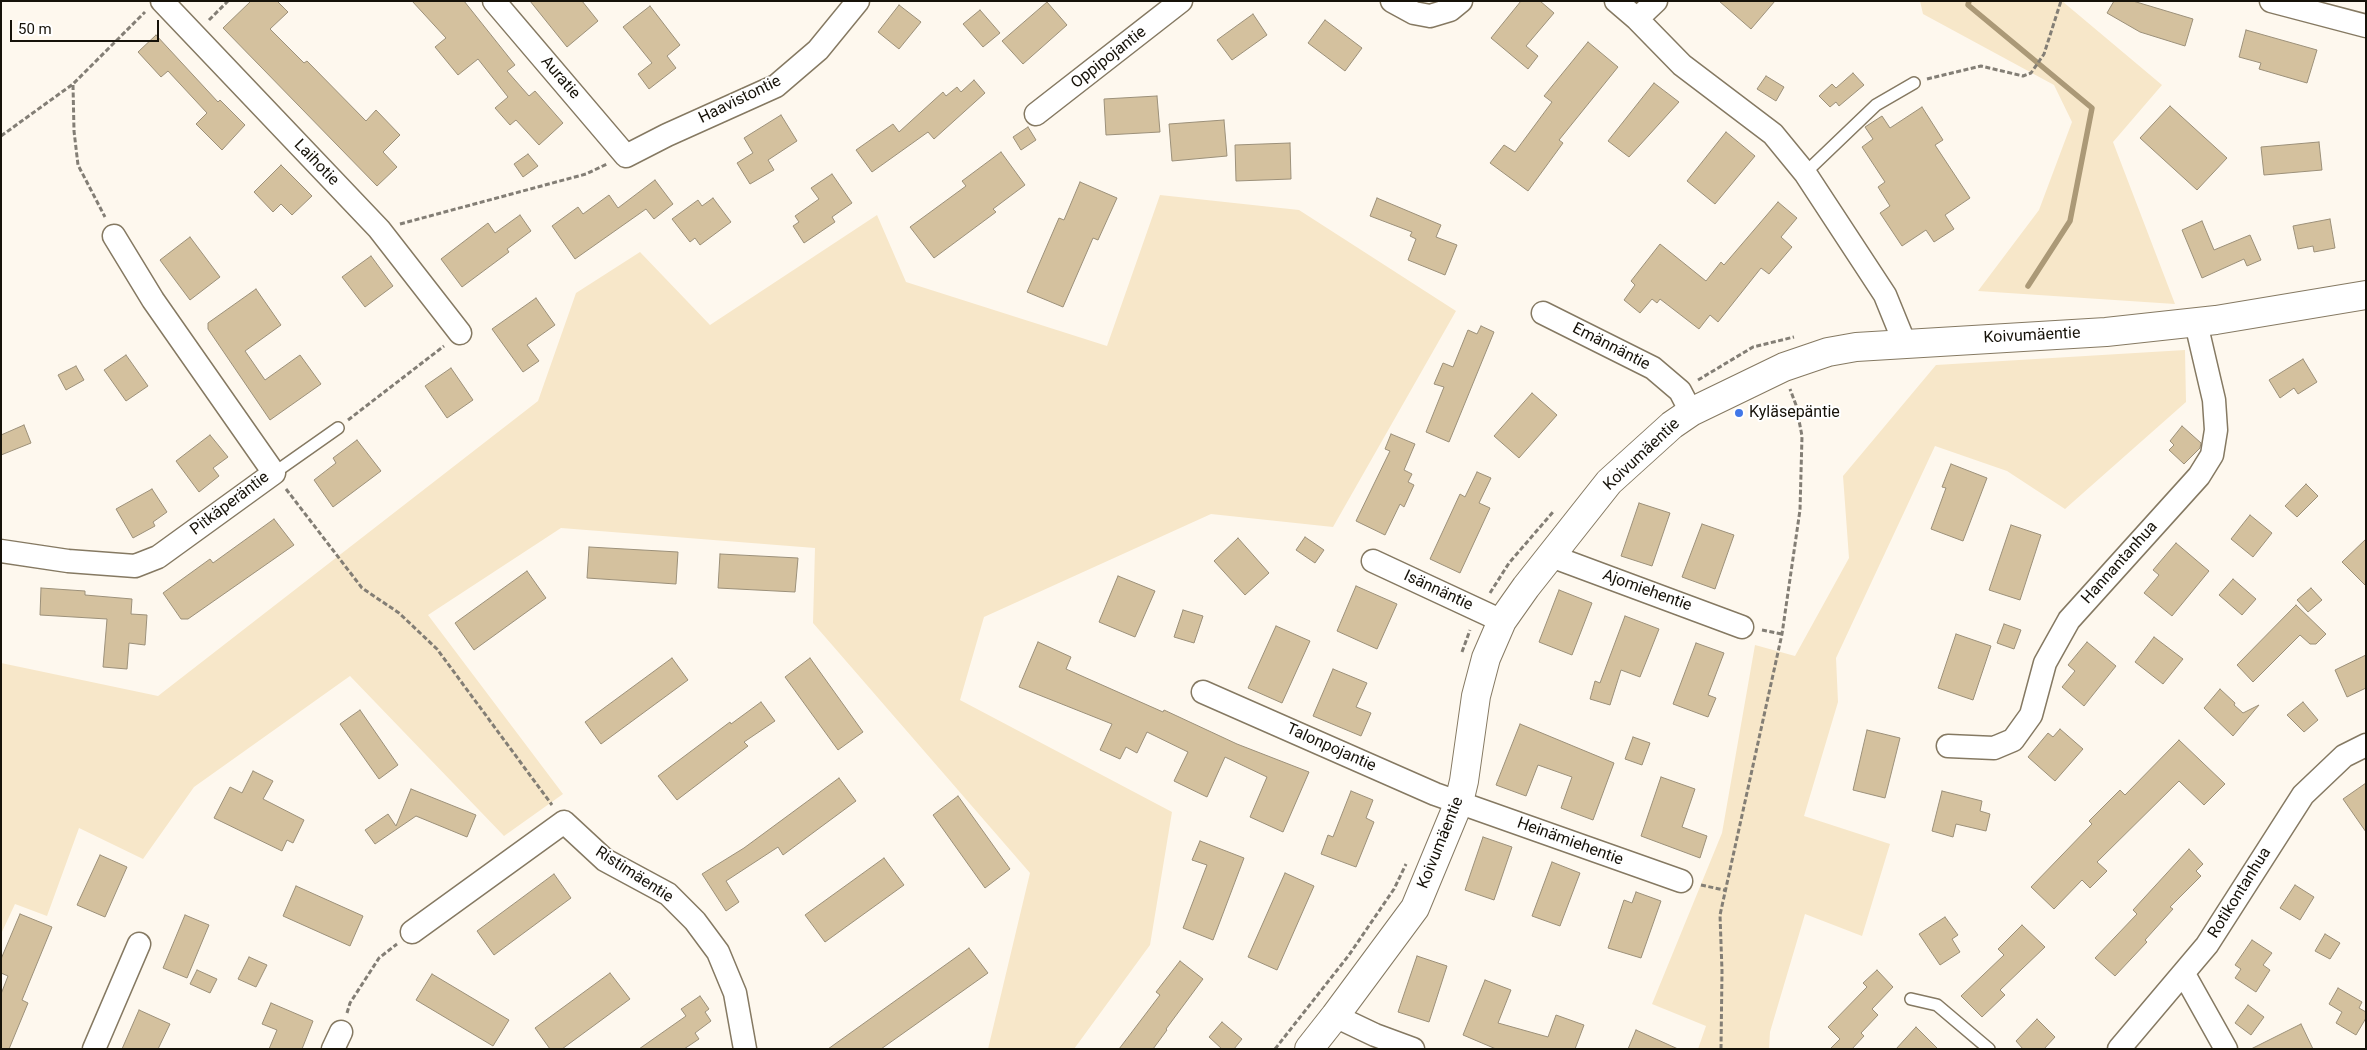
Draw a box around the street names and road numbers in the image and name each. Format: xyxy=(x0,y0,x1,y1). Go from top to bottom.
street label: Oppipojantie xyxy=(1068,23,1150,93)
street label: Auratie xyxy=(536,53,584,103)
street label: Haavistontie xyxy=(696,72,784,128)
street label: Laihotie xyxy=(289,136,343,190)
street label: Emännäntie xyxy=(1569,319,1653,375)
street label: Koivumäentie xyxy=(1983,324,2081,348)
street label: Koivumäentie xyxy=(1600,415,1684,495)
street label: Pitkäperäntie xyxy=(187,468,273,540)
street label: Hannantanhua xyxy=(2078,518,2162,608)
street label: Ajomiehentie xyxy=(1600,566,1694,616)
street label: Isännäntie xyxy=(1400,567,1476,615)
street label: Talonpojantie xyxy=(1283,720,1379,776)
street label: Koivumäentie xyxy=(1414,794,1468,892)
street label: Heinämiehentie xyxy=(1514,814,1626,870)
street label: Ristimäentie xyxy=(592,843,676,907)
street label: Rotikontanhua xyxy=(2204,844,2276,942)

